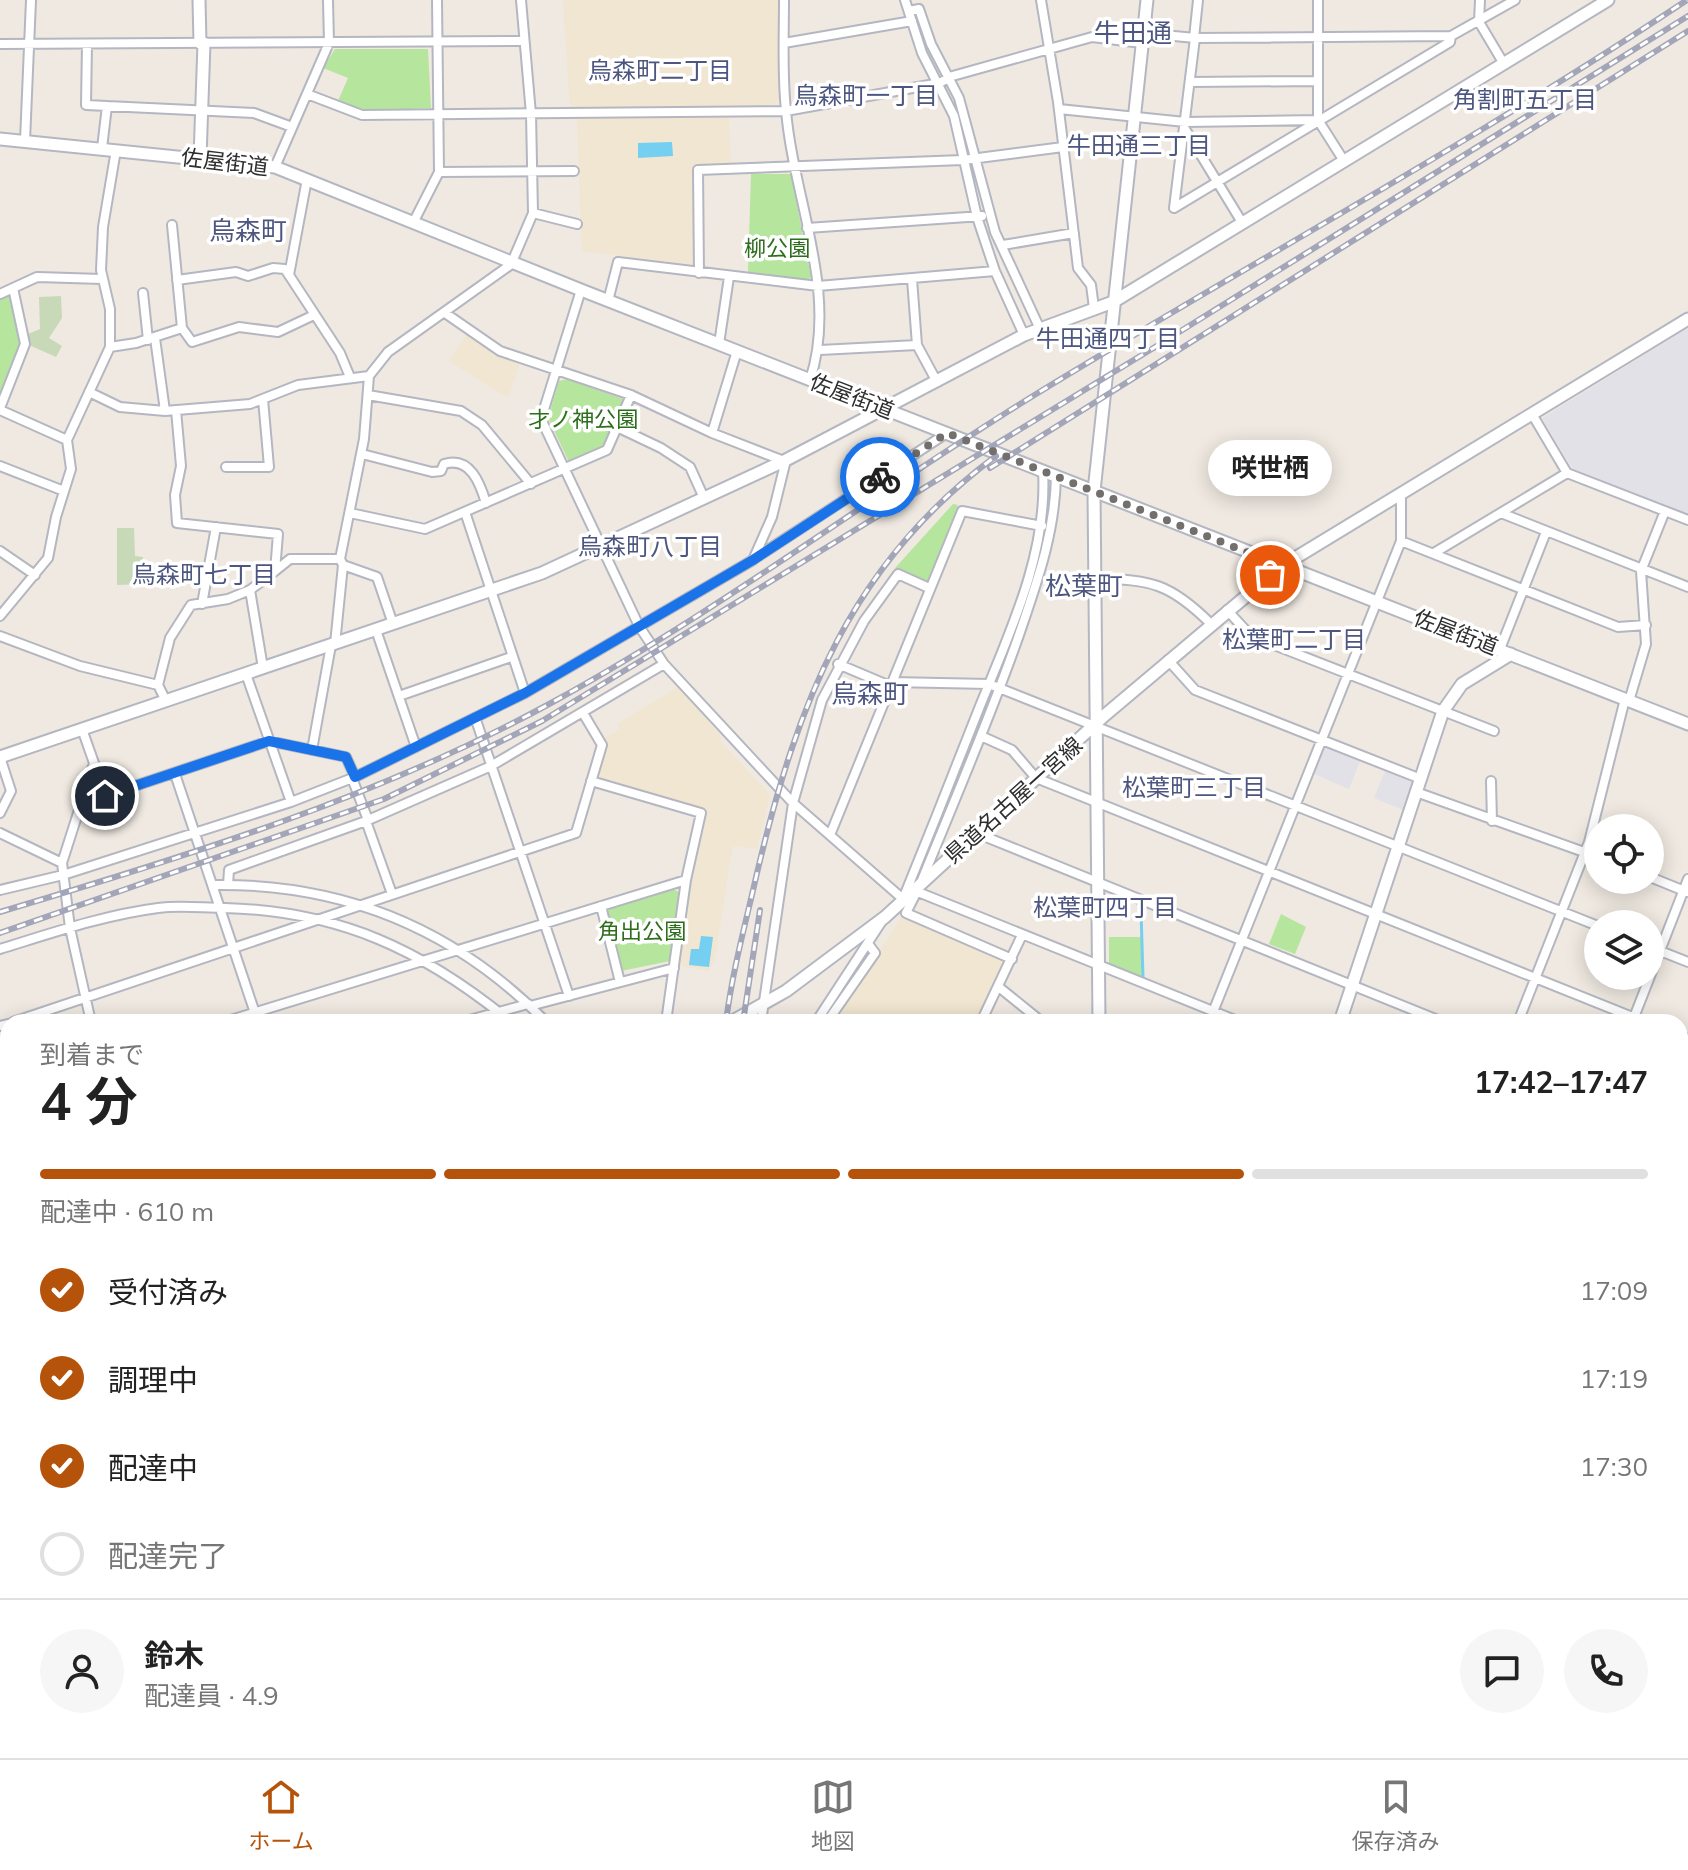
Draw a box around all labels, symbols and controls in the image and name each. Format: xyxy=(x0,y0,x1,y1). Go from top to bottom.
district label: 牛田通 xyxy=(1094,16,1172,49)
district label: 烏森町二丁目 xyxy=(588,55,732,85)
district label: 烏森町一丁目 xyxy=(794,80,938,110)
district label: 角割町五丁目 xyxy=(1453,84,1597,114)
district label: 牛田通三丁目 xyxy=(1067,130,1211,160)
street label: 佐屋街道 xyxy=(180,143,270,181)
district label: 烏森町 xyxy=(209,214,287,247)
park label: 柳公園 xyxy=(744,234,810,262)
district label: 牛田通四丁目 xyxy=(1036,323,1180,353)
street label: 佐屋街道 xyxy=(806,367,898,425)
park label: 才ノ神公園 xyxy=(528,405,638,433)
courier xyxy=(840,437,920,517)
callout: 咲世栖 xyxy=(1208,439,1332,495)
text: 咲世栖 xyxy=(1231,451,1309,484)
icon: bike xyxy=(858,455,902,499)
district label: 烏森町八丁目 xyxy=(578,531,722,561)
pin xyxy=(1236,541,1304,609)
icon: bag xyxy=(1248,553,1292,597)
district label: 烏森町七丁目 xyxy=(132,559,276,589)
district label: 松葉町 xyxy=(1045,569,1123,602)
street label: 佐屋街道 xyxy=(1410,603,1502,661)
district label: 松葉町二丁目 xyxy=(1222,624,1366,654)
district label: 烏森町 xyxy=(831,677,909,710)
street label: 県道名古屋一宮線 xyxy=(938,731,1088,869)
pin xyxy=(71,762,139,830)
district label: 松葉町三丁目 xyxy=(1122,772,1266,802)
icon: home xyxy=(83,774,127,818)
map controls xyxy=(1584,814,1664,990)
button: locate xyxy=(1584,814,1664,894)
district label: 松葉町四丁目 xyxy=(1033,892,1177,922)
button: layers xyxy=(1584,910,1664,990)
park label: 角出公園 xyxy=(598,917,686,945)
text: 到着まで xyxy=(40,1038,144,1071)
text: 17:42–17:47 xyxy=(1474,1063,1648,1101)
text: 4 分 xyxy=(40,1068,137,1133)
text: 配達中 · 610 m xyxy=(40,1195,214,1228)
icon: check xyxy=(40,1268,84,1312)
text: 受付済み xyxy=(108,1273,228,1311)
text: 17:09 xyxy=(1580,1274,1648,1307)
icon: check xyxy=(40,1356,84,1400)
text: 調理中 xyxy=(108,1361,198,1399)
text: 17:19 xyxy=(1580,1362,1648,1395)
icon: check xyxy=(40,1444,84,1488)
text: 配達中 xyxy=(108,1449,198,1487)
text: 17:30 xyxy=(1580,1450,1648,1483)
text: 配達完了 xyxy=(108,1537,228,1575)
button: person xyxy=(40,1629,124,1713)
button: chat xyxy=(1460,1629,1544,1713)
button: phone xyxy=(1564,1629,1648,1713)
text: 鈴木 xyxy=(144,1636,204,1674)
text: 配達員 · 4.9 xyxy=(144,1679,279,1712)
tab: ホーム xyxy=(248,1775,314,1855)
tab: 地図 xyxy=(811,1775,855,1855)
tab: 保存済み xyxy=(1352,1775,1440,1855)

